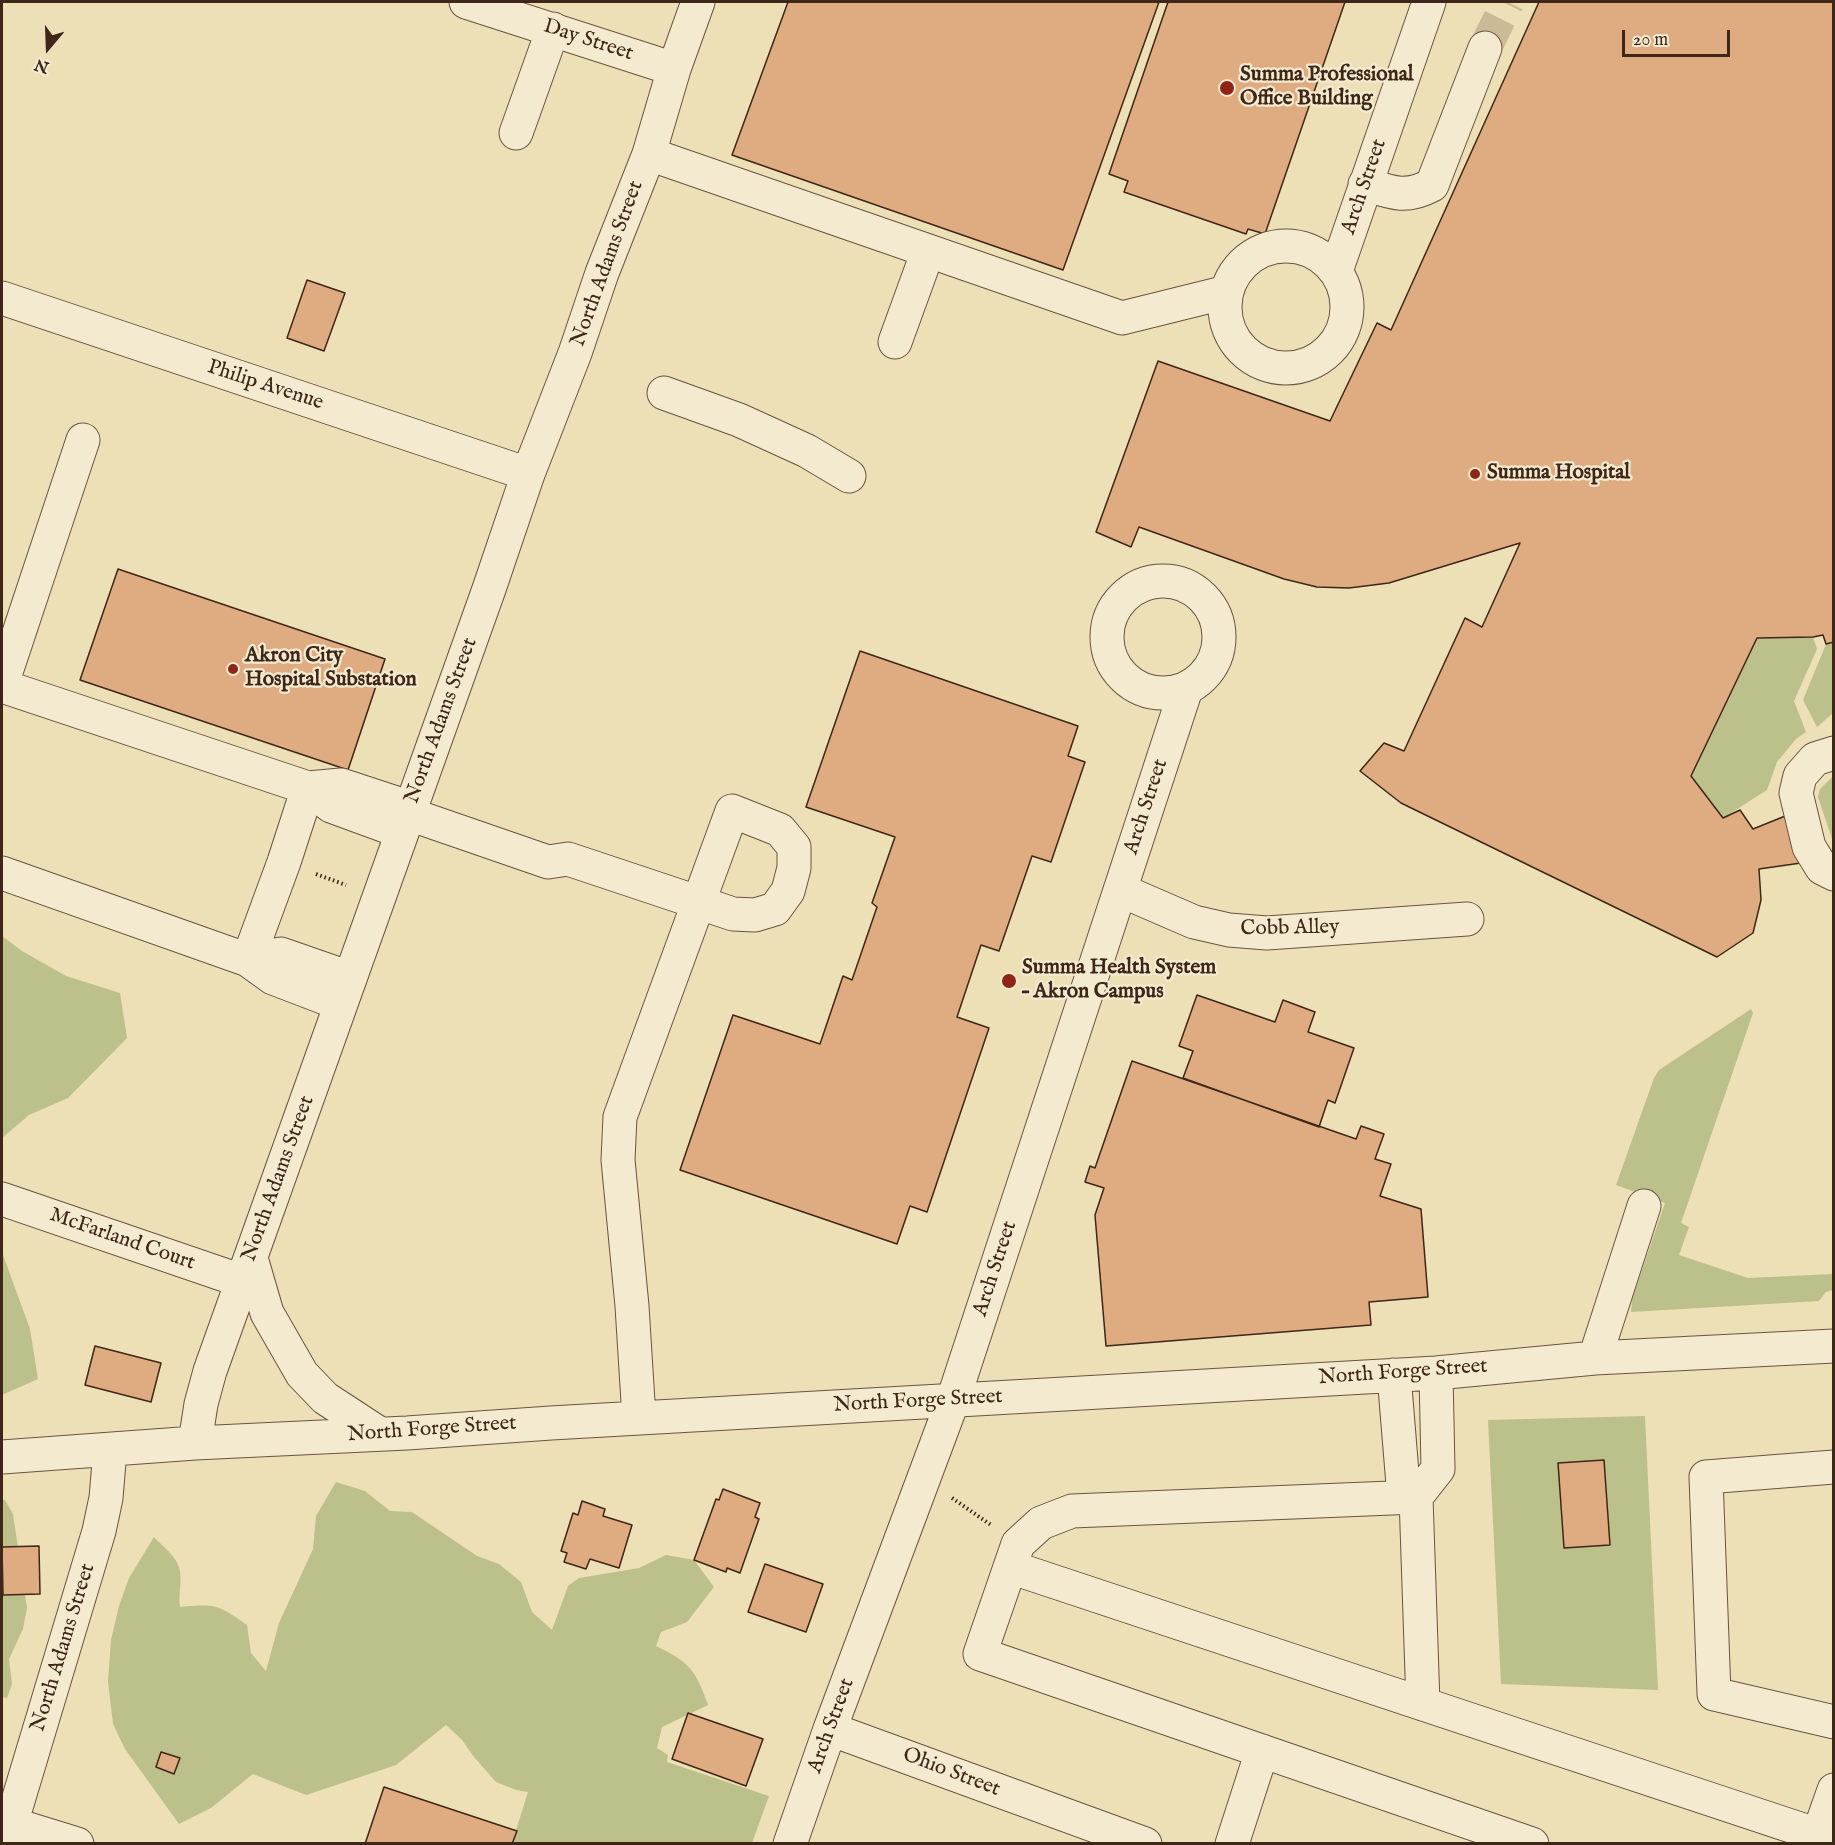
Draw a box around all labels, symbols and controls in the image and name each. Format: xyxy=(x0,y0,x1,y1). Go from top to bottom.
street label: Day Street xyxy=(540,15,636,67)
north arrow xyxy=(18,18,78,78)
scale bar xyxy=(1625,18,1733,56)
text: 20 m xyxy=(1633,29,1668,52)
text: N xyxy=(32,53,52,77)
place label: Summa Professional Office Building xyxy=(1240,63,1414,113)
marker: Summa Professional Office Building xyxy=(1218,79,1236,97)
street label: Arch Street xyxy=(1337,136,1393,238)
street label: North Adams Street xyxy=(566,178,650,350)
street label: Philip Avenue xyxy=(204,355,326,417)
place label: Summa Hospital xyxy=(1487,461,1630,487)
marker: Summa Hospital xyxy=(1468,467,1482,481)
street label: North Adams Street xyxy=(400,635,484,807)
place label: Akron City Hospital Substation xyxy=(245,644,417,694)
marker: Akron City Hospital Substation xyxy=(226,662,240,676)
street label: Arch Street xyxy=(1120,756,1174,858)
street label: Cobb Alley xyxy=(1240,916,1340,942)
place label: Summa Health System – Akron Campus xyxy=(1022,956,1216,1006)
marker: Summa Health System – Akron Campus xyxy=(1000,972,1018,990)
street label: North Adams Street xyxy=(237,1093,321,1265)
street label: McFarland Court xyxy=(46,1203,198,1277)
street label: Arch Street xyxy=(969,1218,1023,1320)
street label: North Forge Street xyxy=(1318,1355,1488,1391)
street label: North Forge Street xyxy=(833,1385,1003,1419)
street label: North Forge Street xyxy=(347,1412,517,1448)
street label: North Adams Street xyxy=(26,1561,102,1735)
street label: Arch Street xyxy=(803,1675,861,1777)
street label: Ohio Street xyxy=(899,1743,1003,1803)

